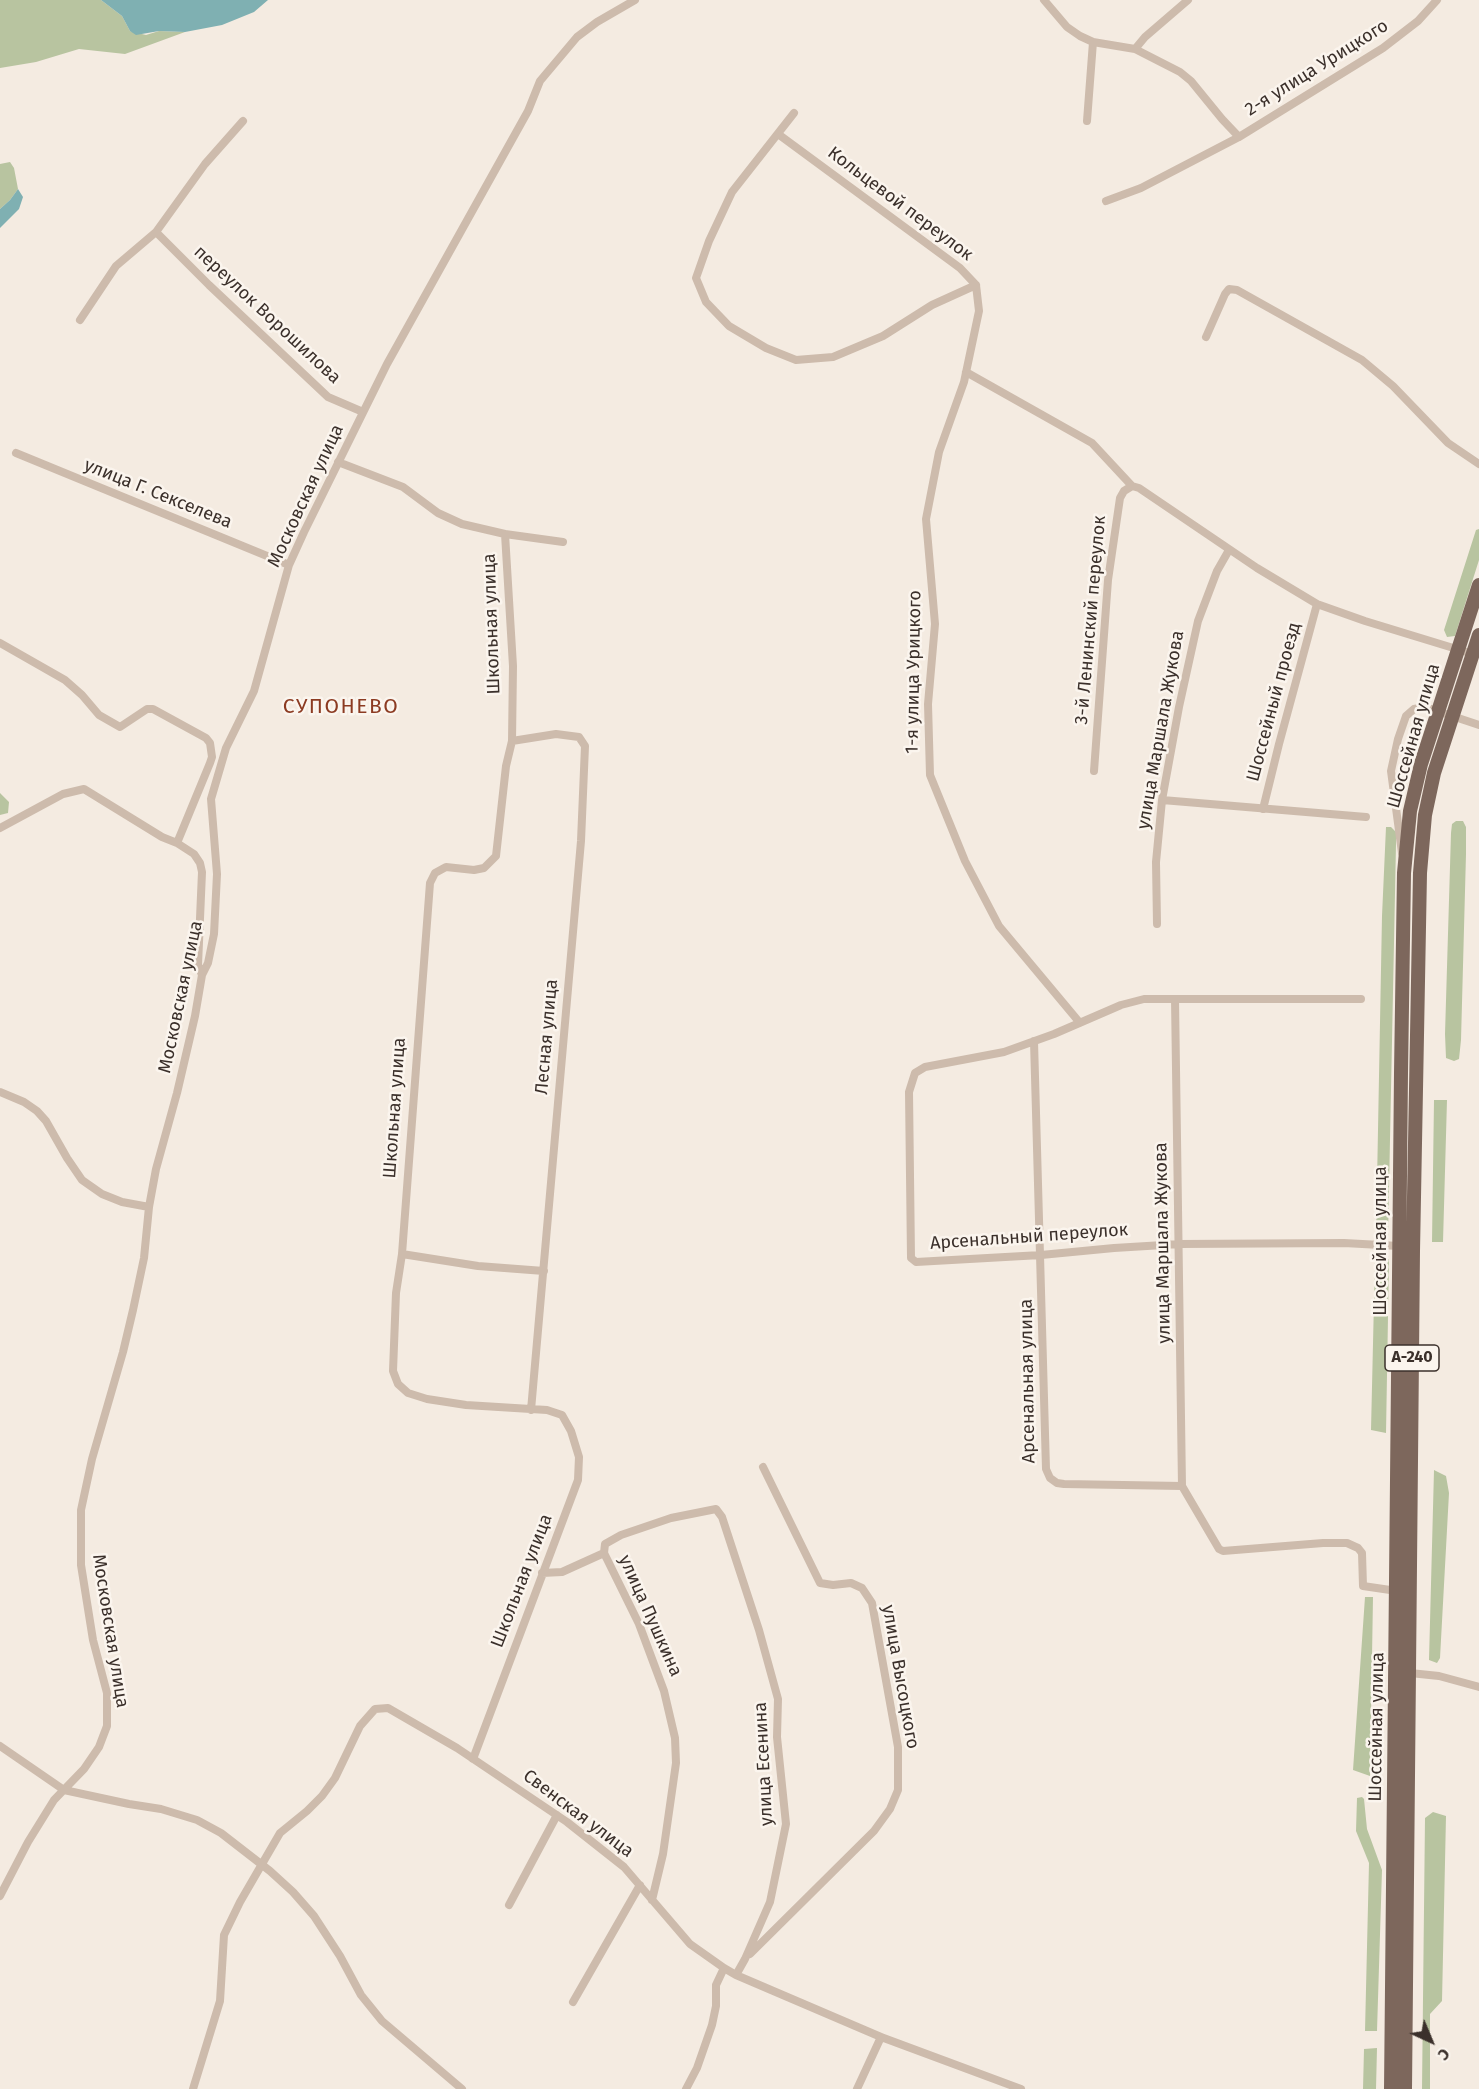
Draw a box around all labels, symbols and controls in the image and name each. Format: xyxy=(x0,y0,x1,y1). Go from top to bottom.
street label: 2-я улица Урицкого xyxy=(1241,15,1393,121)
street label: Кольцевой переулок xyxy=(823,142,977,266)
street label: переулок Ворошилова xyxy=(189,241,345,389)
street label: Московская улица xyxy=(263,421,349,571)
street label: улица Г. Секселева xyxy=(81,454,235,534)
street label: 3-й Ленинский переулок xyxy=(1071,515,1111,725)
street label: Школьная улица xyxy=(479,553,505,695)
street label: 1-я улица Урицкого xyxy=(902,590,926,754)
street label: Шоссейный проезд xyxy=(1242,620,1306,784)
street label: улица Маршала Жукова xyxy=(1133,629,1189,831)
street label: Шоссейная улица xyxy=(1383,661,1445,811)
district label: СУПОНЕВО xyxy=(283,694,399,720)
street label: Московская улица xyxy=(154,919,208,1075)
street label: Лесная улица xyxy=(531,978,563,1096)
street label: Школьная улица xyxy=(379,1037,411,1179)
street label: улица Маршала Жукова xyxy=(1150,1142,1176,1344)
street label: Шоссейная улица xyxy=(1370,1166,1392,1316)
street label: Арсенальный переулок xyxy=(929,1219,1129,1255)
street label: Арсенальная улица xyxy=(1016,1299,1040,1463)
road number: А-240 xyxy=(1385,1345,1439,1371)
street label: Школьная улица xyxy=(487,1511,557,1651)
street label: улица Пушкина xyxy=(614,1552,686,1680)
street label: Московская улица xyxy=(87,1553,133,1709)
street label: улица Высоцкого xyxy=(877,1603,923,1751)
street label: Шоссейная улица xyxy=(1365,1652,1389,1802)
street label: улица Есенина xyxy=(750,1701,778,1827)
street label: Свенская улица xyxy=(519,1765,637,1863)
north arrow xyxy=(1401,2011,1461,2071)
text: С xyxy=(1434,2044,1454,2064)

